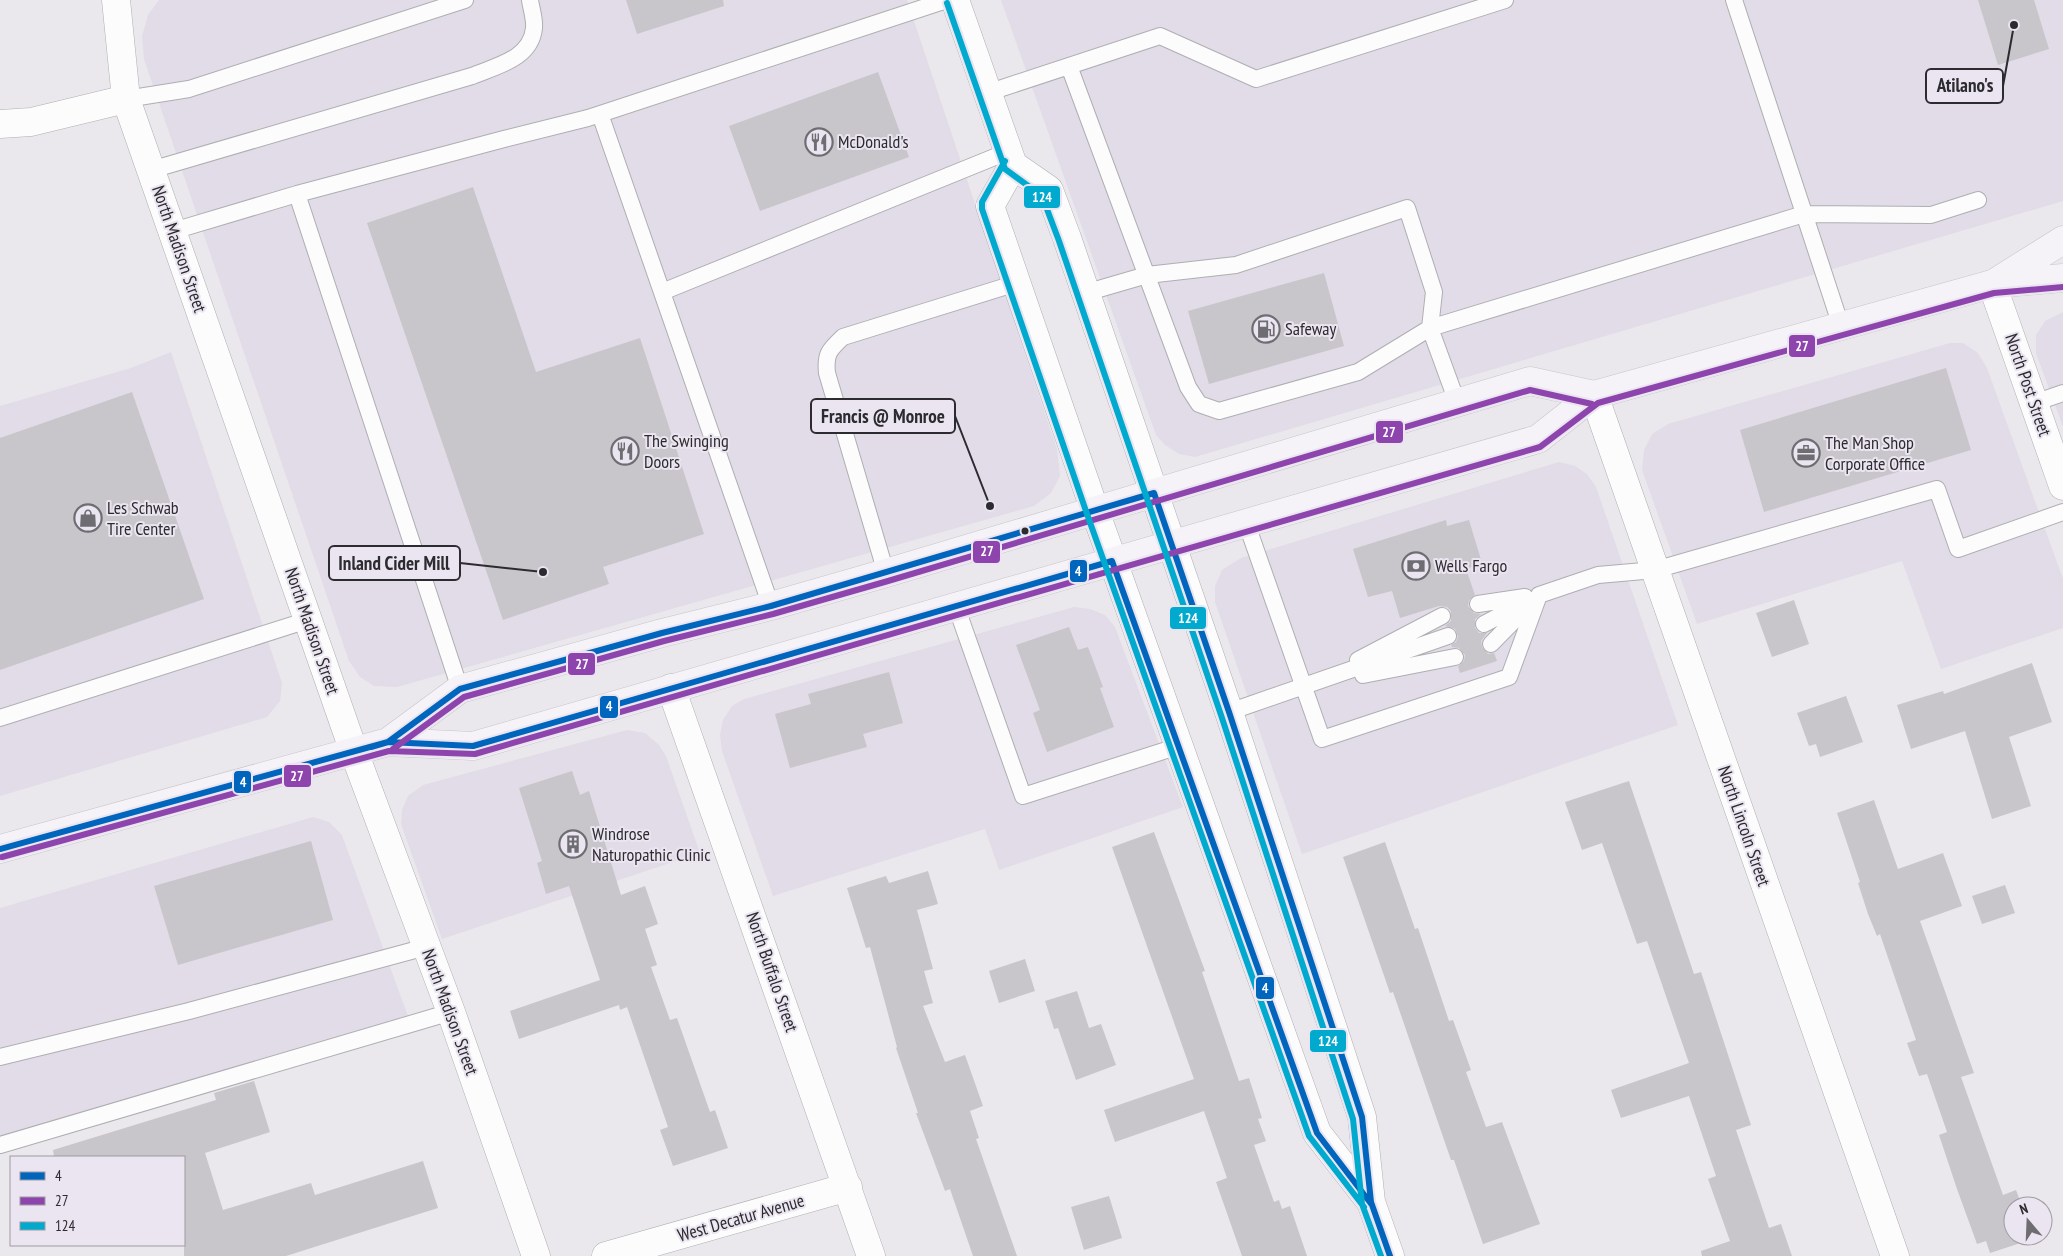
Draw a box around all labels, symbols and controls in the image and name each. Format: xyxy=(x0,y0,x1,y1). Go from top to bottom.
callout: Atilano's xyxy=(1926,69,2003,103)
text: Atilano's xyxy=(1936,73,1994,97)
restaurant icon: McDonald's xyxy=(804,127,834,157)
place label: McDonald's xyxy=(838,130,909,153)
street label: North Madison Street xyxy=(147,182,212,315)
line badge: 124 xyxy=(1023,185,1061,209)
text: 124 xyxy=(1032,188,1052,206)
fuel station icon: Safeway xyxy=(1251,314,1281,344)
place label: Safeway xyxy=(1285,317,1336,340)
street label: North Post Street xyxy=(2000,331,2057,439)
line badge: 27 xyxy=(1788,334,1816,358)
text: 27 xyxy=(1795,337,1809,355)
callout: Francis @ Monroe xyxy=(811,399,955,433)
text: Francis @ Monroe xyxy=(821,404,945,428)
line badge: 27 xyxy=(1375,420,1404,444)
text: 27 xyxy=(1382,423,1396,441)
place label: The Swinging Doors xyxy=(644,429,729,473)
place label: The Man Shop Corporate Office xyxy=(1825,431,1925,475)
restaurant icon: The Swinging Doors xyxy=(610,436,640,466)
office icon: The Man Shop Corporate Office xyxy=(1791,438,1821,468)
place label: Les Schwab Tire Center xyxy=(107,496,179,540)
shop icon: Les Schwab Tire Center xyxy=(73,503,103,533)
unlabelled marker xyxy=(1020,526,1030,536)
line badge: 27 xyxy=(972,540,1001,564)
text: 27 xyxy=(980,542,994,560)
callout: Inland Cider Mill xyxy=(329,546,460,580)
text: Inland Cider Mill xyxy=(338,551,450,575)
bank icon: Wells Fargo xyxy=(1401,551,1431,581)
place label: Wells Fargo xyxy=(1435,554,1508,577)
line badge: 4 xyxy=(1069,559,1088,583)
text: 4 xyxy=(1075,562,1082,580)
street label: North Madison Street xyxy=(280,564,345,697)
line badge: 124 xyxy=(1169,606,1207,630)
text: 124 xyxy=(1178,609,1198,627)
line badge: 27 xyxy=(567,652,596,676)
text: 27 xyxy=(575,655,589,673)
line badge: 4 xyxy=(599,695,619,719)
text: 4 xyxy=(606,697,613,715)
street label: North Lincoln Street xyxy=(1713,763,1776,889)
line badge: 27 xyxy=(283,764,312,788)
text: 27 xyxy=(290,767,304,785)
line badge: 4 xyxy=(233,770,252,794)
text: 4 xyxy=(240,773,247,791)
place label: Windrose Naturopathic Clinic xyxy=(592,822,711,866)
building icon: Windrose Naturopathic Clinic xyxy=(558,829,588,859)
street label: North Buffalo Street xyxy=(741,909,804,1035)
street label: North Madison Street xyxy=(417,946,484,1078)
line badge: 4 xyxy=(1255,976,1275,1000)
text: 4 xyxy=(1262,979,1269,997)
line badge: 124 xyxy=(1309,1029,1347,1053)
text: 124 xyxy=(1318,1032,1338,1050)
legend xyxy=(10,1156,185,1246)
text: 4 xyxy=(55,1166,62,1185)
street label: West Decatur Avenue xyxy=(675,1188,807,1247)
text: 27 xyxy=(55,1191,69,1210)
north arrow xyxy=(2003,1196,2053,1246)
text: N xyxy=(2017,1199,2030,1218)
text: 124 xyxy=(55,1216,76,1235)

